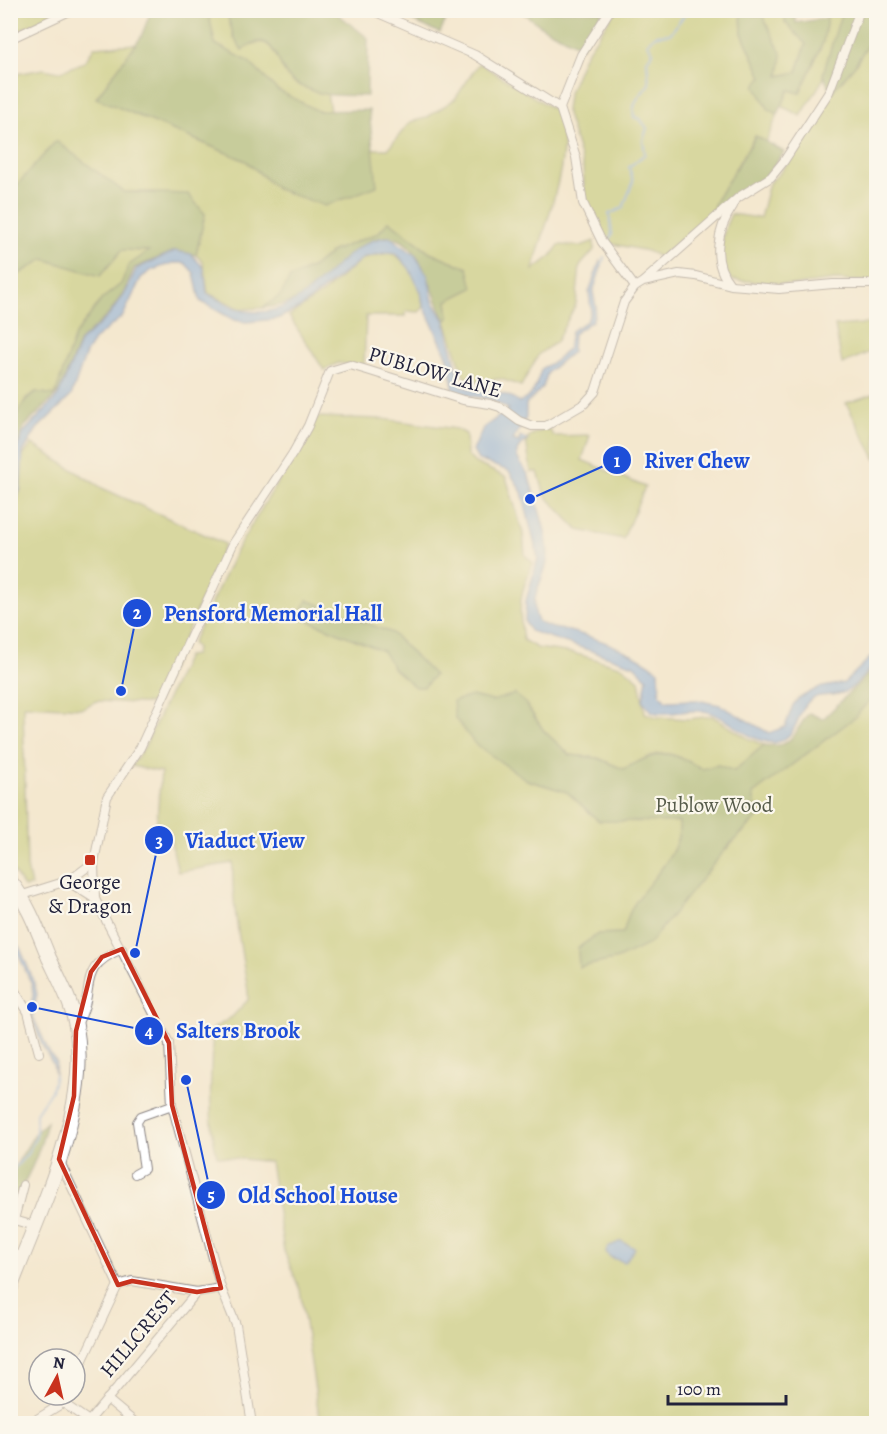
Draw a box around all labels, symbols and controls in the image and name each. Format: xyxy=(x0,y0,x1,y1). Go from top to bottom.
street label: PUBLOW LANE xyxy=(365,340,505,404)
callout: River Chew xyxy=(602,440,761,480)
text: River Chew xyxy=(644,446,750,476)
text: 1 xyxy=(614,449,621,473)
callout: Pensford Memorial Hall xyxy=(122,593,394,633)
text: Pensford Memorial Hall xyxy=(164,599,383,629)
text: 2 xyxy=(133,601,142,625)
park label: Publow Wood xyxy=(655,791,774,819)
callout: Viaduct View xyxy=(144,820,317,860)
text: Viaduct View xyxy=(184,826,306,856)
text: 3 xyxy=(155,829,163,853)
marker: George & Dragon xyxy=(83,853,97,867)
place label: George & Dragon xyxy=(48,868,132,920)
callout: Salters Brook xyxy=(134,1011,312,1051)
text: Salters Brook xyxy=(176,1016,301,1046)
text: 4 xyxy=(145,1019,154,1043)
callout: Old School House xyxy=(196,1175,410,1215)
text: Old School House xyxy=(238,1181,398,1211)
text: 5 xyxy=(207,1183,215,1207)
street label: HILLCREST xyxy=(93,1284,183,1383)
north arrow xyxy=(27,1347,87,1407)
text: N xyxy=(52,1351,67,1375)
scale bar xyxy=(668,1368,786,1406)
text: 100 m xyxy=(677,1377,721,1401)

